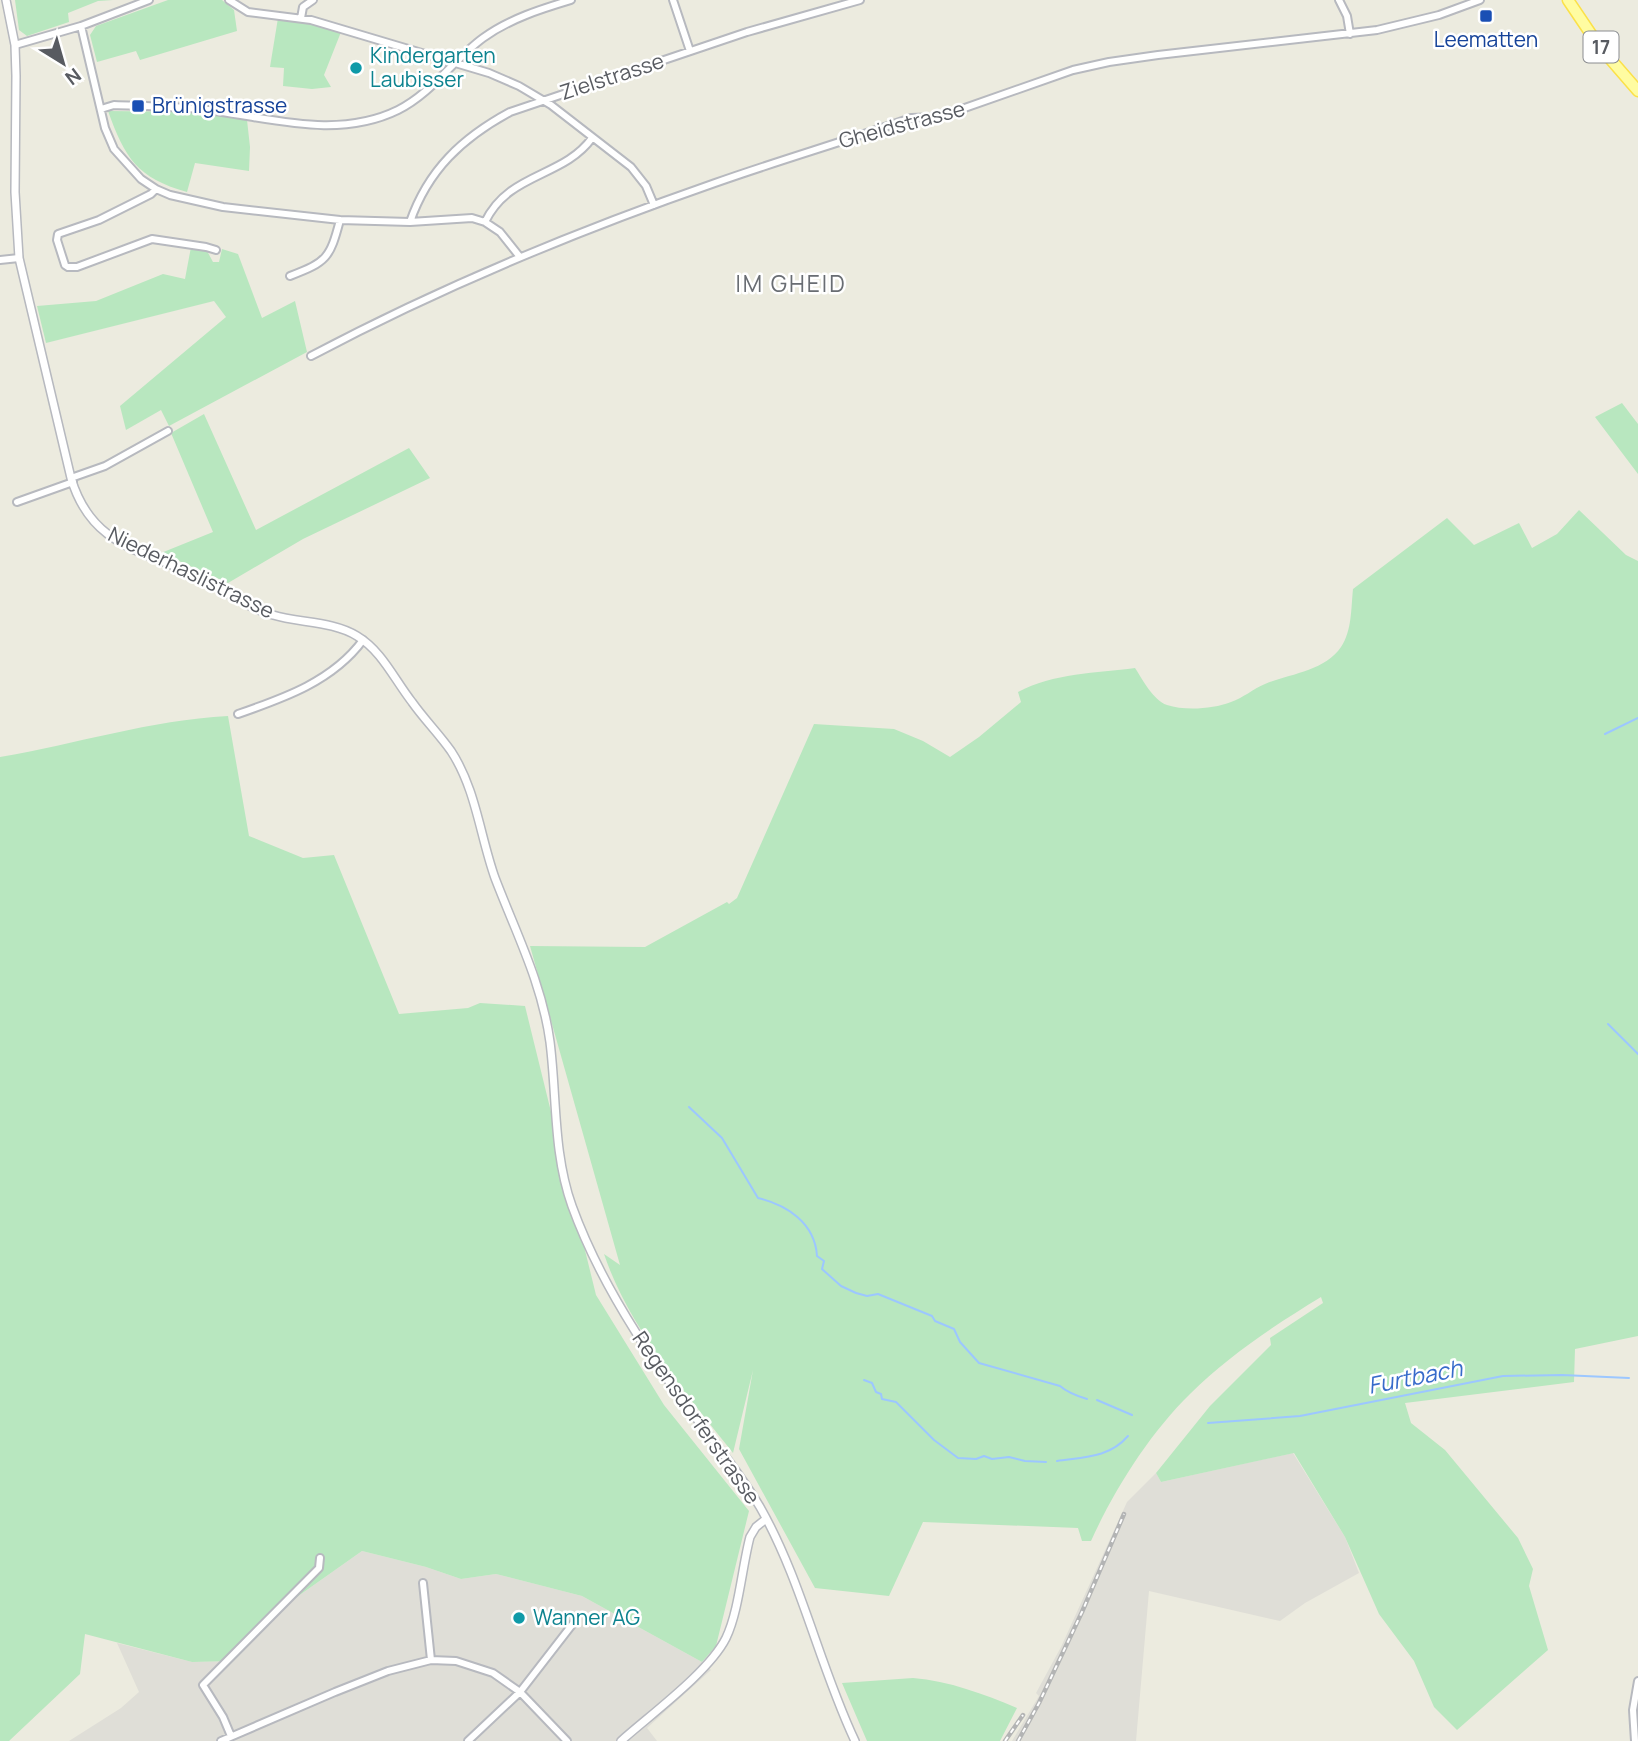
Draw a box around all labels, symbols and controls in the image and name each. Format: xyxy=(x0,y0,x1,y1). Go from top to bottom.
marker: Leematten xyxy=(1478,8,1494,24)
place label: Leematten xyxy=(1434,25,1538,53)
north arrow xyxy=(28,28,98,98)
road number: 17 xyxy=(1584,32,1618,62)
place label: Kindergarten Laubisser xyxy=(370,41,496,93)
street label: Zielstrasse xyxy=(556,46,667,106)
marker: Kindergarten Laubisser xyxy=(348,60,364,76)
text: N xyxy=(60,62,87,91)
place label: Brünigstrasse xyxy=(152,91,287,119)
street label: Gheidstrasse xyxy=(836,94,968,154)
marker: Brünigstrasse xyxy=(130,98,146,114)
district label: IM GHEID xyxy=(735,267,847,299)
street label: Niederhaslistrasse xyxy=(104,520,279,624)
street label: Regensdorferstrasse xyxy=(627,1325,767,1509)
water label: Furtbach xyxy=(1365,1351,1466,1401)
place label: Wanner AG xyxy=(533,1603,640,1631)
marker: Wanner AG xyxy=(511,1610,527,1626)

